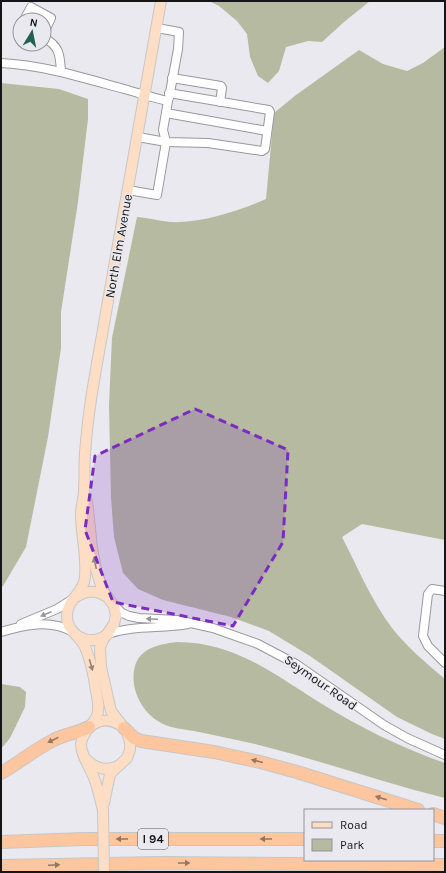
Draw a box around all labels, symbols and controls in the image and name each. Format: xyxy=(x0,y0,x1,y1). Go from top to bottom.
north arrow xyxy=(12,12,52,52)
text: N xyxy=(29,16,39,30)
street label: North Elm Avenue xyxy=(102,193,135,299)
one-way arrow xyxy=(91,557,97,569)
one-way arrow xyxy=(40,611,52,617)
one-way arrow xyxy=(146,615,158,622)
street label: Seymour Road xyxy=(281,652,360,713)
one-way arrow xyxy=(88,659,94,672)
one-way arrow xyxy=(47,737,58,743)
one-way arrow xyxy=(250,758,262,764)
one-way arrow xyxy=(375,795,387,801)
legend xyxy=(304,809,434,861)
text: Road xyxy=(340,818,368,832)
road number: I 94 xyxy=(138,829,168,849)
one-way arrow xyxy=(115,836,128,842)
one-way arrow xyxy=(259,836,272,842)
text: Park xyxy=(340,838,365,852)
one-way arrow xyxy=(178,860,191,866)
one-way arrow xyxy=(48,861,60,868)

